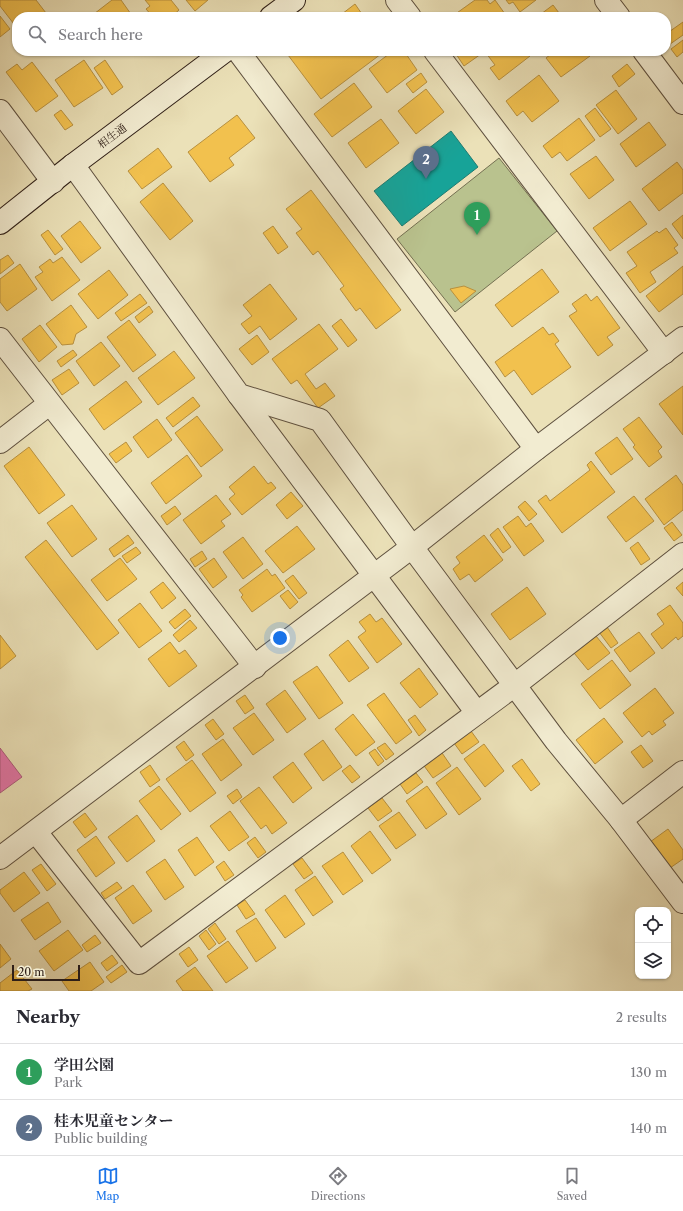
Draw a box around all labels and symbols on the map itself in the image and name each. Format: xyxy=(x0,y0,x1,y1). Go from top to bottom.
street label: 相生通 xyxy=(95,120,129,152)
pin: 2 xyxy=(413,146,439,179)
pin: 1 xyxy=(464,202,490,235)
your location xyxy=(270,628,290,648)
scale bar xyxy=(12,963,80,982)

